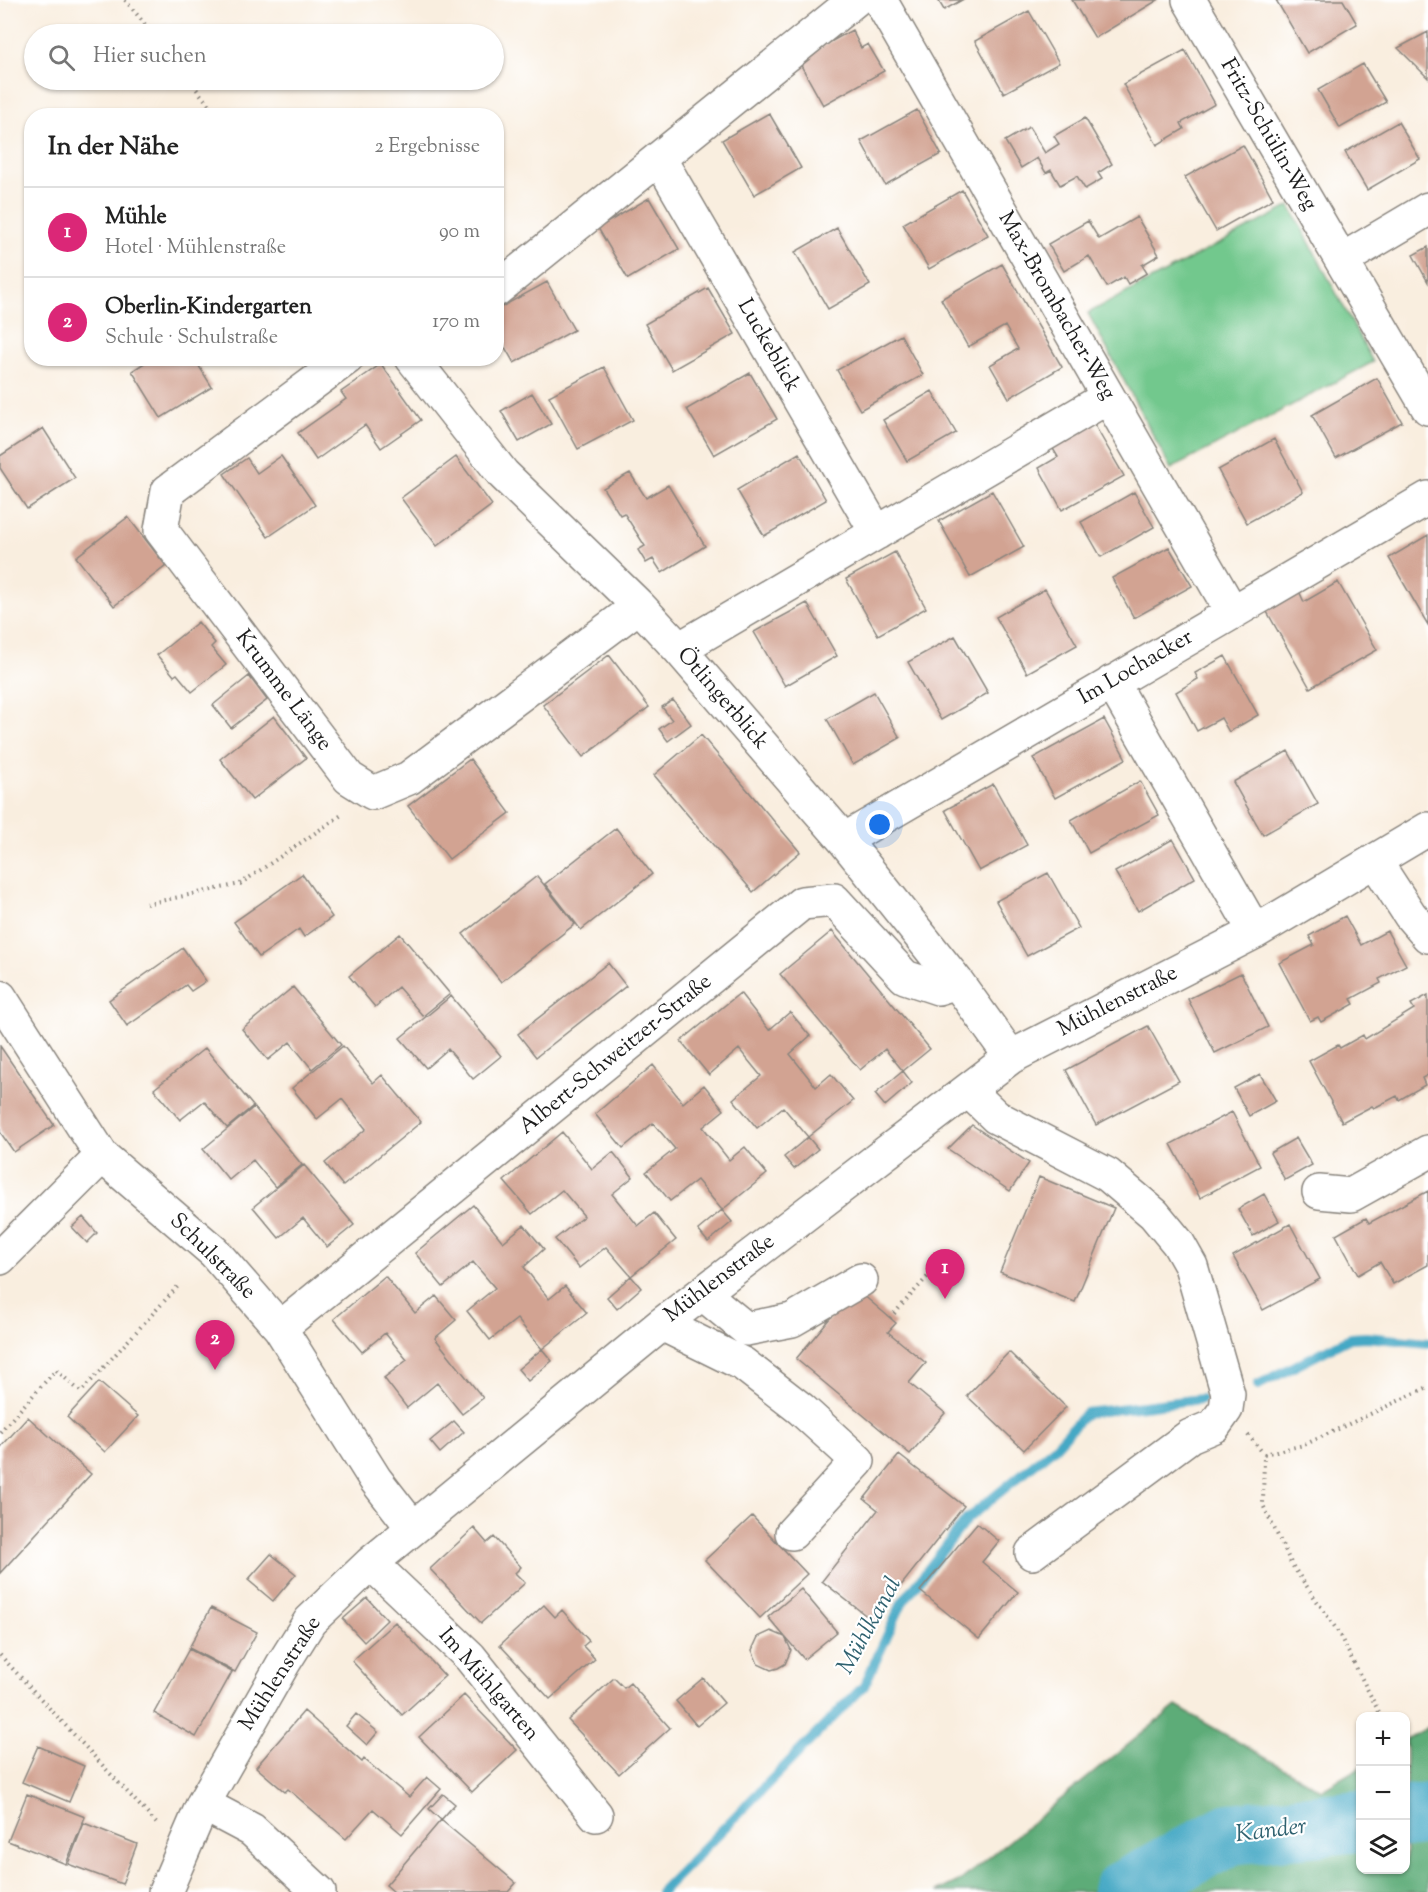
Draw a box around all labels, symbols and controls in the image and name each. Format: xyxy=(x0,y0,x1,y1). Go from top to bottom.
search box xyxy=(24,24,504,90)
icon: search xyxy=(45,41,78,74)
text: Hier suchen xyxy=(93,41,207,73)
street label: Fritz-Schülin-Weg xyxy=(1211,53,1325,217)
text: In der Nähe xyxy=(48,129,179,166)
text: 2 Ergebnisse xyxy=(375,133,480,162)
text: Mühle xyxy=(105,202,167,234)
street label: Max-Brombacher-Weg xyxy=(989,206,1123,406)
text: 1 xyxy=(64,218,71,247)
text: 90 m xyxy=(439,218,480,247)
text: Hotel · Mühlenstraße xyxy=(105,234,286,263)
text: Oberlin-Kindergarten xyxy=(105,292,312,324)
street label: Luckeblick xyxy=(728,293,808,399)
text: 2 xyxy=(63,308,72,337)
text: 170 m xyxy=(432,308,480,337)
text: Schule · Schulstraße xyxy=(105,324,278,353)
street label: Im Lochacker xyxy=(1073,622,1199,714)
street label: Krumme Länge xyxy=(227,624,339,758)
street label: Ötlingerblick xyxy=(668,640,776,757)
your location xyxy=(865,810,894,839)
street label: Mühlenstraße xyxy=(1052,958,1184,1046)
street label: Albert-Schweitzer-Straße xyxy=(513,967,719,1143)
street label: Schulstraße xyxy=(161,1206,263,1308)
street label: Mühlenstraße xyxy=(658,1227,782,1331)
pin: 1 xyxy=(926,1250,964,1299)
pin: 2 xyxy=(196,1320,234,1370)
water label: Mühlkanal xyxy=(829,1571,911,1681)
street label: Mühlenstraße xyxy=(232,1610,330,1738)
street label: Im Mühlgarten xyxy=(430,1621,546,1749)
map controls xyxy=(1356,1712,1410,1874)
button: + xyxy=(1356,1712,1410,1766)
button: − xyxy=(1356,1766,1410,1820)
water label: Kander xyxy=(1233,1810,1309,1852)
button: layers xyxy=(1356,1820,1410,1874)

